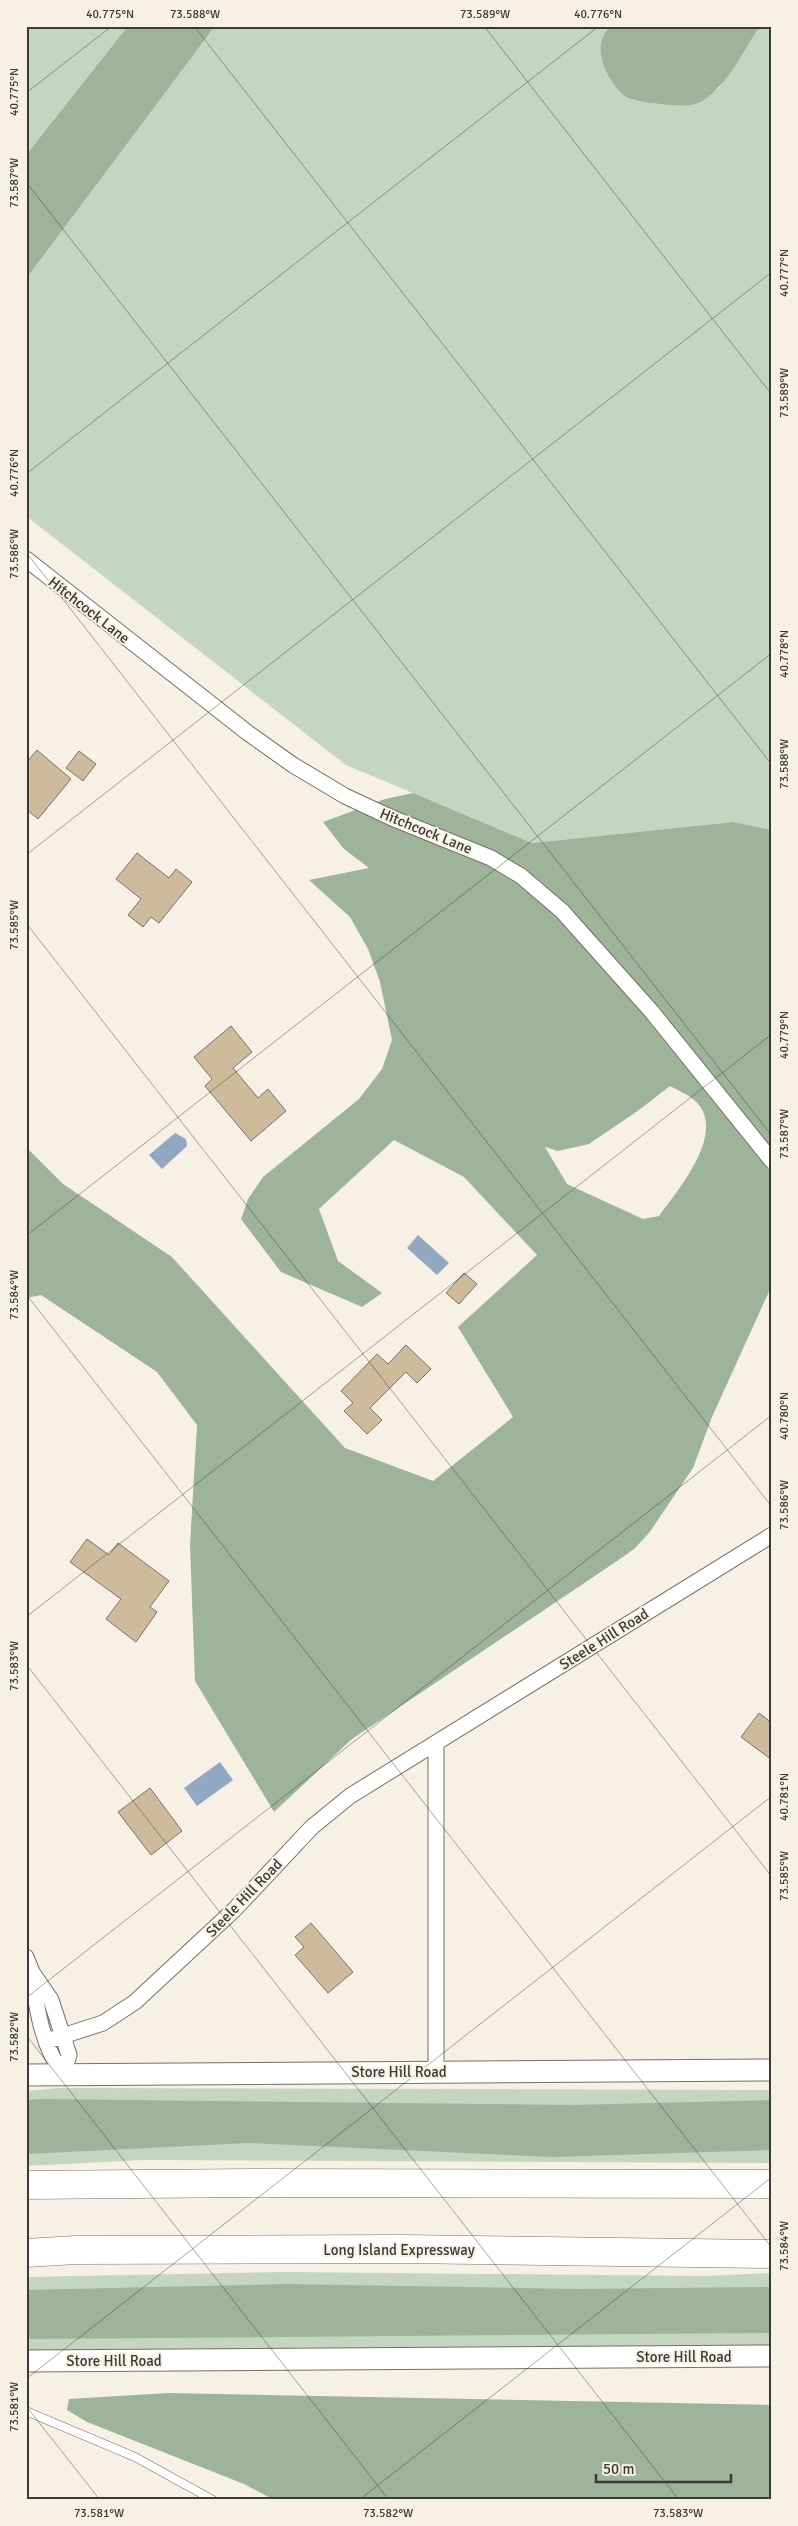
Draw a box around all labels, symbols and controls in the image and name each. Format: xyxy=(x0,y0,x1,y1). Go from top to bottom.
text: 40.775°N xyxy=(86,7,134,22)
text: 73.588°W xyxy=(170,7,220,22)
text: 73.589°W xyxy=(460,7,510,22)
text: 40.776°N xyxy=(574,7,622,22)
text: 40.775°N xyxy=(7,68,22,116)
text: 73.587°W xyxy=(7,158,22,208)
text: 40.777°N xyxy=(777,249,792,297)
text: 73.589°W xyxy=(777,368,792,418)
text: 40.776°N xyxy=(7,449,22,497)
text: 73.586°W xyxy=(7,529,22,579)
street label: Hitchcock Lane xyxy=(45,573,133,647)
text: 40.778°N xyxy=(777,630,792,678)
text: 73.588°W xyxy=(777,739,792,789)
street label: Hitchcock Lane xyxy=(377,804,475,858)
text: 73.585°W xyxy=(7,900,22,950)
text: 40.779°N xyxy=(777,1011,792,1059)
text: 73.587°W xyxy=(777,1109,792,1159)
text: 73.584°W xyxy=(7,1270,22,1320)
text: 40.780°N xyxy=(777,1392,792,1440)
text: 73.586°W xyxy=(777,1480,792,1530)
street label: Steele Hill Road xyxy=(556,1604,652,1674)
text: 73.583°W xyxy=(7,1641,22,1691)
text: 40.781°N xyxy=(777,1773,792,1821)
text: 73.585°W xyxy=(777,1851,792,1901)
street label: Steele Hill Road xyxy=(202,1855,286,1941)
text: 73.582°W xyxy=(7,2012,22,2062)
street label: Store Hill Road xyxy=(351,2063,447,2081)
text: 73.584°W xyxy=(777,2221,792,2271)
street label: Long Island Expressway xyxy=(323,2241,475,2259)
street label: Store Hill Road xyxy=(636,2348,732,2366)
street label: Store Hill Road xyxy=(66,2352,162,2370)
text: 73.581°W xyxy=(7,2382,22,2432)
scale bar xyxy=(596,2451,730,2483)
text: 50 m xyxy=(603,2460,634,2478)
text: 73.581°W xyxy=(74,2506,124,2521)
text: 73.582°W xyxy=(363,2506,413,2521)
text: 73.583°W xyxy=(653,2506,703,2521)

